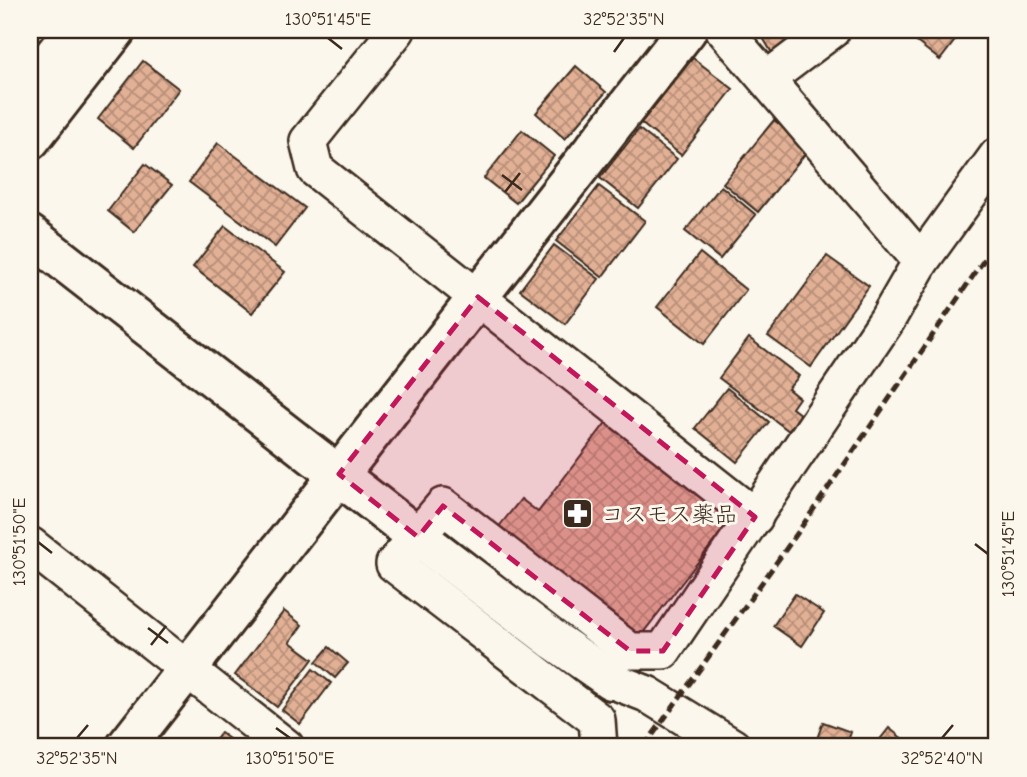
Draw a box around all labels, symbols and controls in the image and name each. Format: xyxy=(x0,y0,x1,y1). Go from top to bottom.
text: 130°51'45"E xyxy=(285,9,371,30)
text: 32°52'35"N xyxy=(583,9,665,30)
pharmacy icon: コスモス薬品 xyxy=(561,497,595,531)
text: 130°51'50"E xyxy=(9,498,30,586)
place label: コスモス薬品 xyxy=(601,501,738,528)
text: 130°51'45"E xyxy=(998,511,1019,597)
text: 32°52'35"N xyxy=(36,748,118,769)
text: 130°51'50"E xyxy=(246,748,334,769)
text: 32°52'40"N xyxy=(901,748,983,769)

